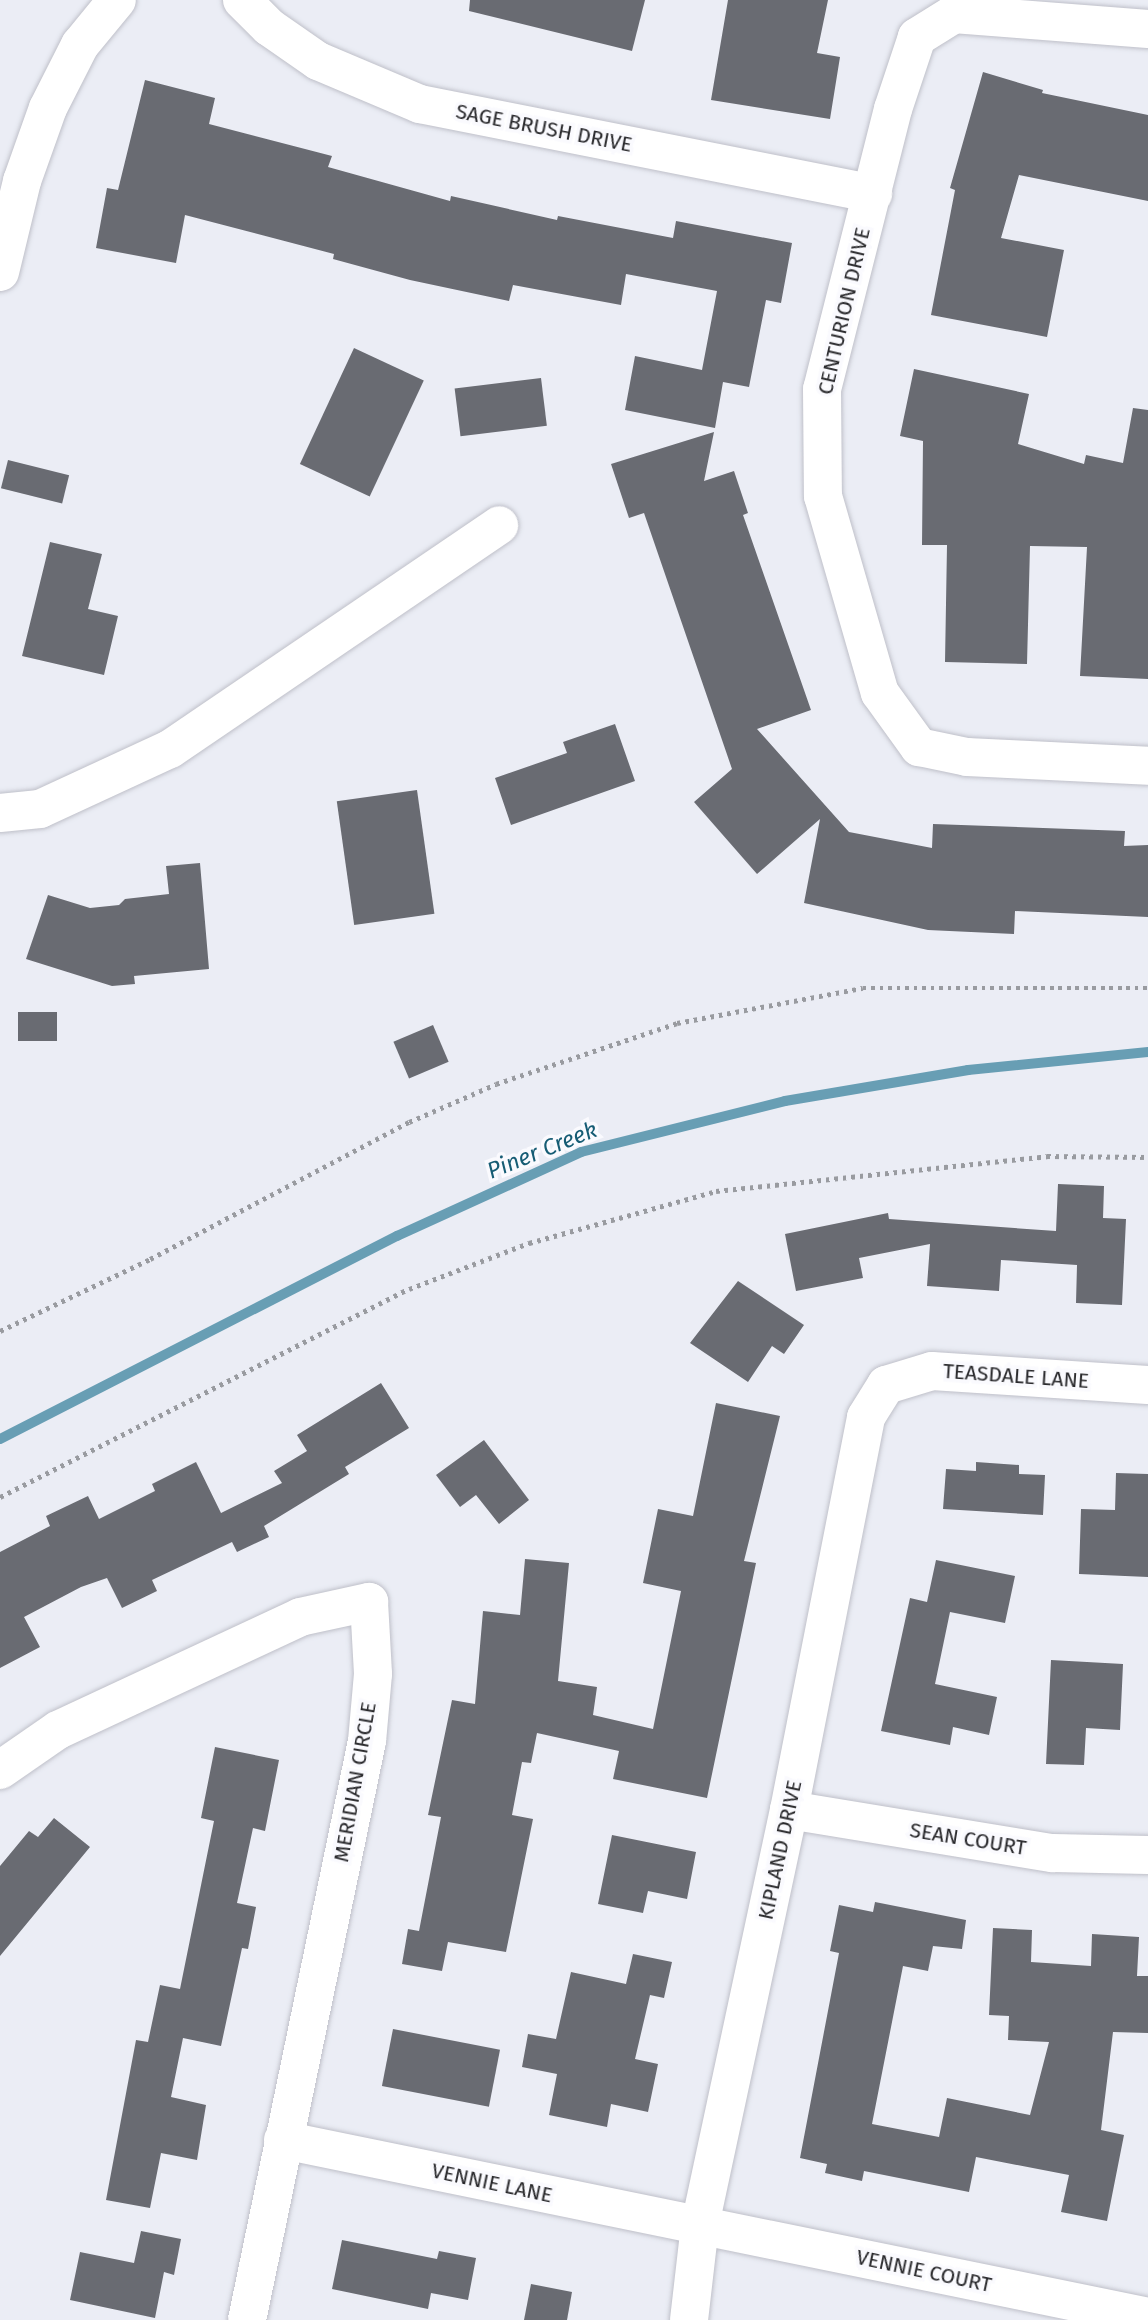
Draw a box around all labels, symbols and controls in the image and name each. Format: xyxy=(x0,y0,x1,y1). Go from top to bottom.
street label: SAGE BRUSH DRIVE xyxy=(454,99,634,157)
street label: CENTURION DRIVE xyxy=(813,225,875,397)
water label: Piner Creek xyxy=(483,1115,601,1185)
street label: TEASDALE LANE xyxy=(942,1358,1090,1394)
street label: MERIDIAN CIRCLE xyxy=(329,1700,381,1864)
street label: KIPLAND DRIVE xyxy=(753,1778,807,1922)
street label: SEAN COURT xyxy=(908,1817,1028,1861)
street label: VENNIE LANE xyxy=(429,2158,555,2208)
street label: VENNIE COURT xyxy=(854,2244,994,2298)

